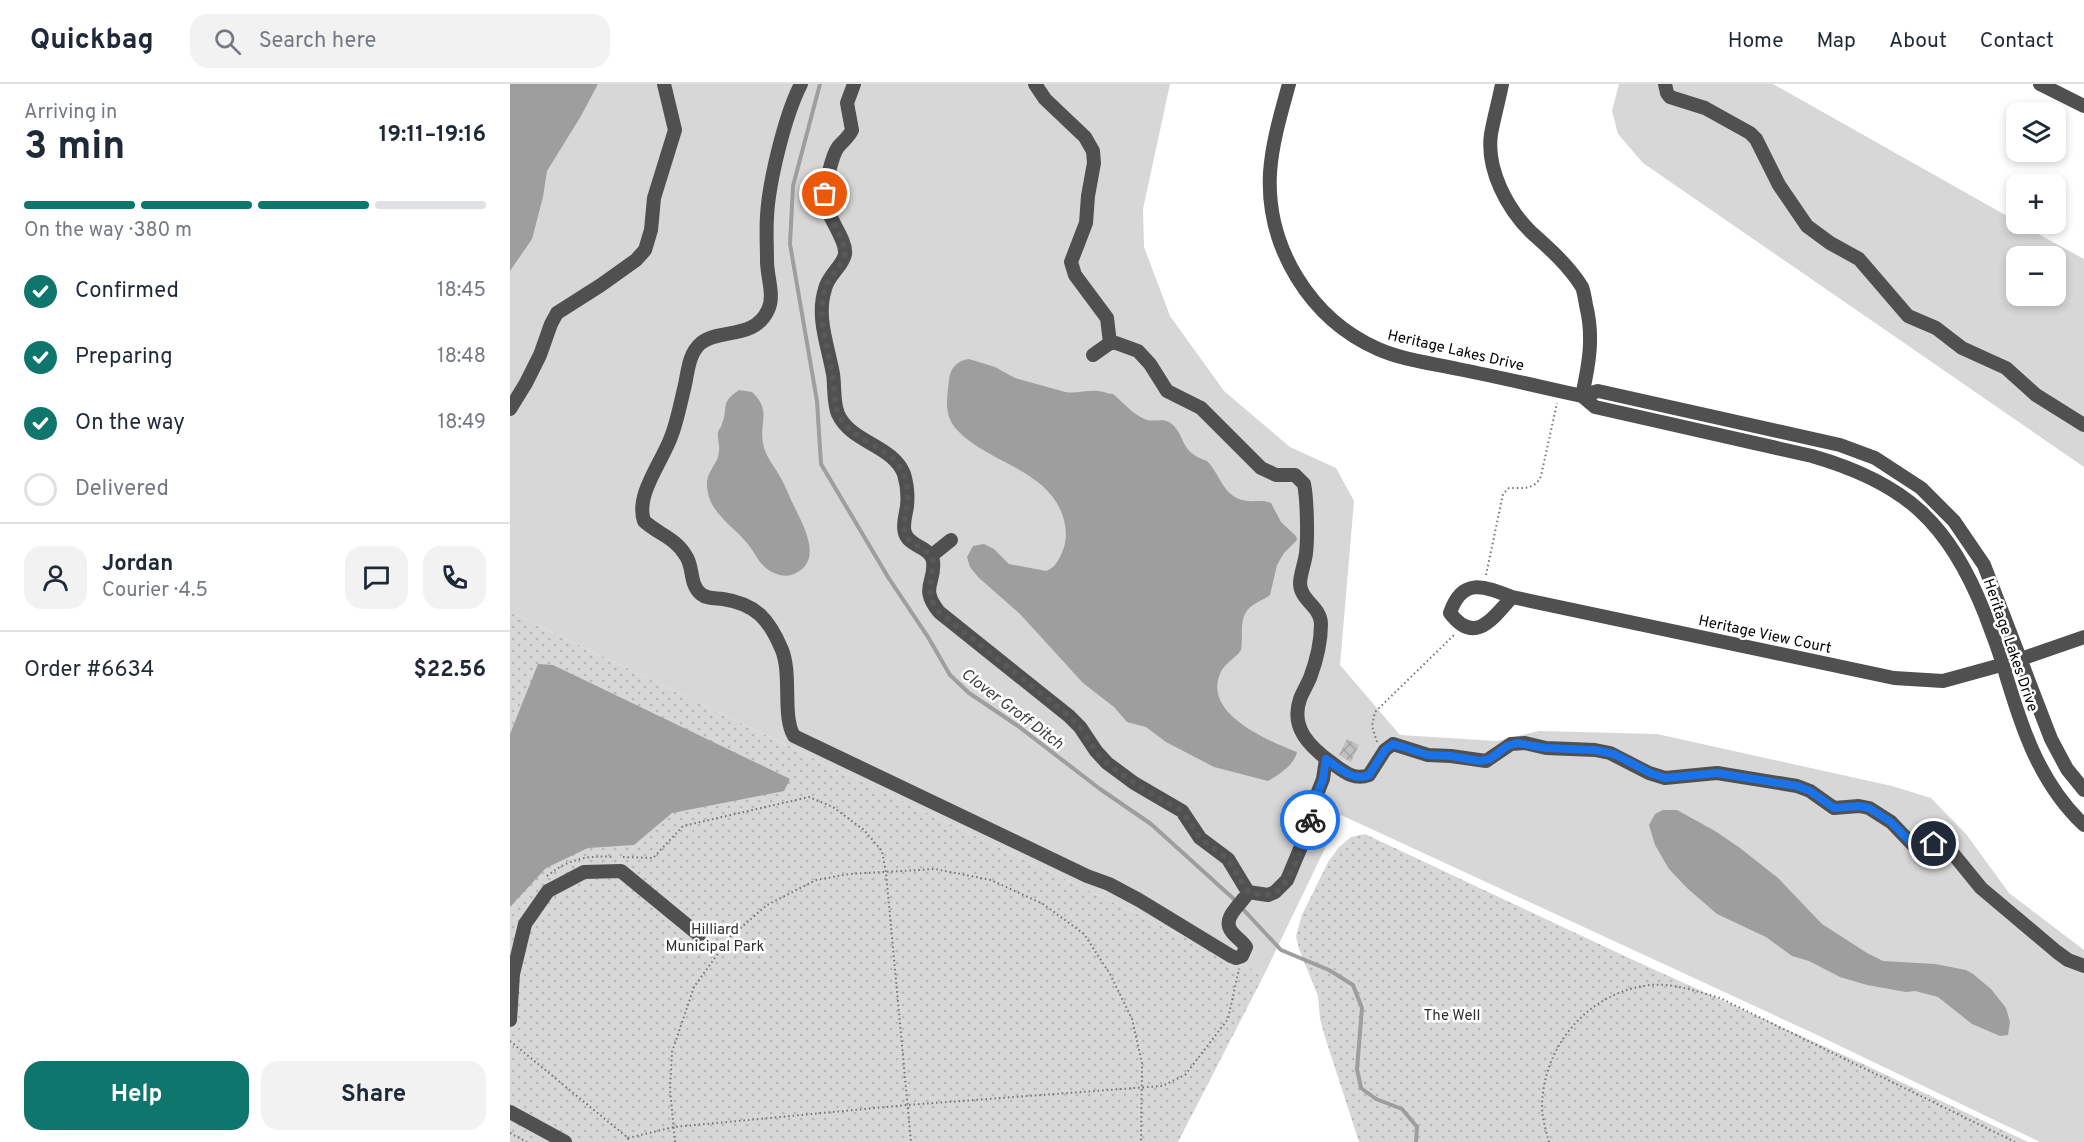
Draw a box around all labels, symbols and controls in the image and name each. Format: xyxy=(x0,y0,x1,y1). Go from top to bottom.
search box xyxy=(190,14,610,68)
text: Quickbag xyxy=(30,23,154,59)
icon: search xyxy=(211,25,244,58)
text: Search here xyxy=(259,28,376,55)
text: Home xyxy=(1728,28,1784,55)
text: Map xyxy=(1817,28,1856,55)
text: About xyxy=(1889,28,1947,55)
text: Contact xyxy=(1980,28,2054,55)
text: Arriving in xyxy=(24,100,117,126)
map controls xyxy=(2006,102,2066,306)
button: layers xyxy=(2006,102,2066,162)
text: 19:11–19:16 xyxy=(379,122,486,149)
text: 3 min xyxy=(24,124,125,173)
pin xyxy=(799,168,850,219)
button: + xyxy=(2006,174,2066,234)
icon: bag xyxy=(808,177,841,210)
text: On the way · 380 m xyxy=(24,218,192,244)
button: − xyxy=(2006,246,2066,306)
icon: check xyxy=(24,275,57,308)
text: Confirmed xyxy=(75,278,179,305)
text: 18:45 xyxy=(437,278,486,304)
street label: Heritage Lakes Drive xyxy=(1385,326,1526,376)
icon: check xyxy=(24,341,57,374)
text: Preparing xyxy=(75,344,173,371)
text: 18:48 xyxy=(437,344,486,370)
icon: check xyxy=(24,407,57,440)
text: On the way xyxy=(75,410,185,437)
text: 18:49 xyxy=(438,410,486,436)
text: Delivered xyxy=(75,476,169,503)
button: person xyxy=(24,546,87,609)
button: chat xyxy=(345,546,408,609)
button: phone xyxy=(423,546,486,609)
text: Jordan xyxy=(102,551,173,578)
street label: Heritage Lakes Drive xyxy=(1978,576,2041,715)
text: Courier · 4.5 xyxy=(102,578,208,604)
street label: Heritage View Court xyxy=(1696,612,1833,659)
text: Order #6634 xyxy=(24,657,155,684)
text: $22.56 xyxy=(414,657,486,684)
water label: Clover Groff Ditch xyxy=(957,665,1067,755)
courier xyxy=(1280,790,1340,850)
icon: bike xyxy=(1294,804,1327,837)
pin xyxy=(1908,818,1959,869)
icon: home xyxy=(1917,827,1950,860)
park label: Hilliard Municipal Park xyxy=(665,921,765,957)
park label: The Well xyxy=(1424,1007,1480,1026)
button: Help xyxy=(24,1061,249,1130)
button: Share xyxy=(261,1061,486,1130)

